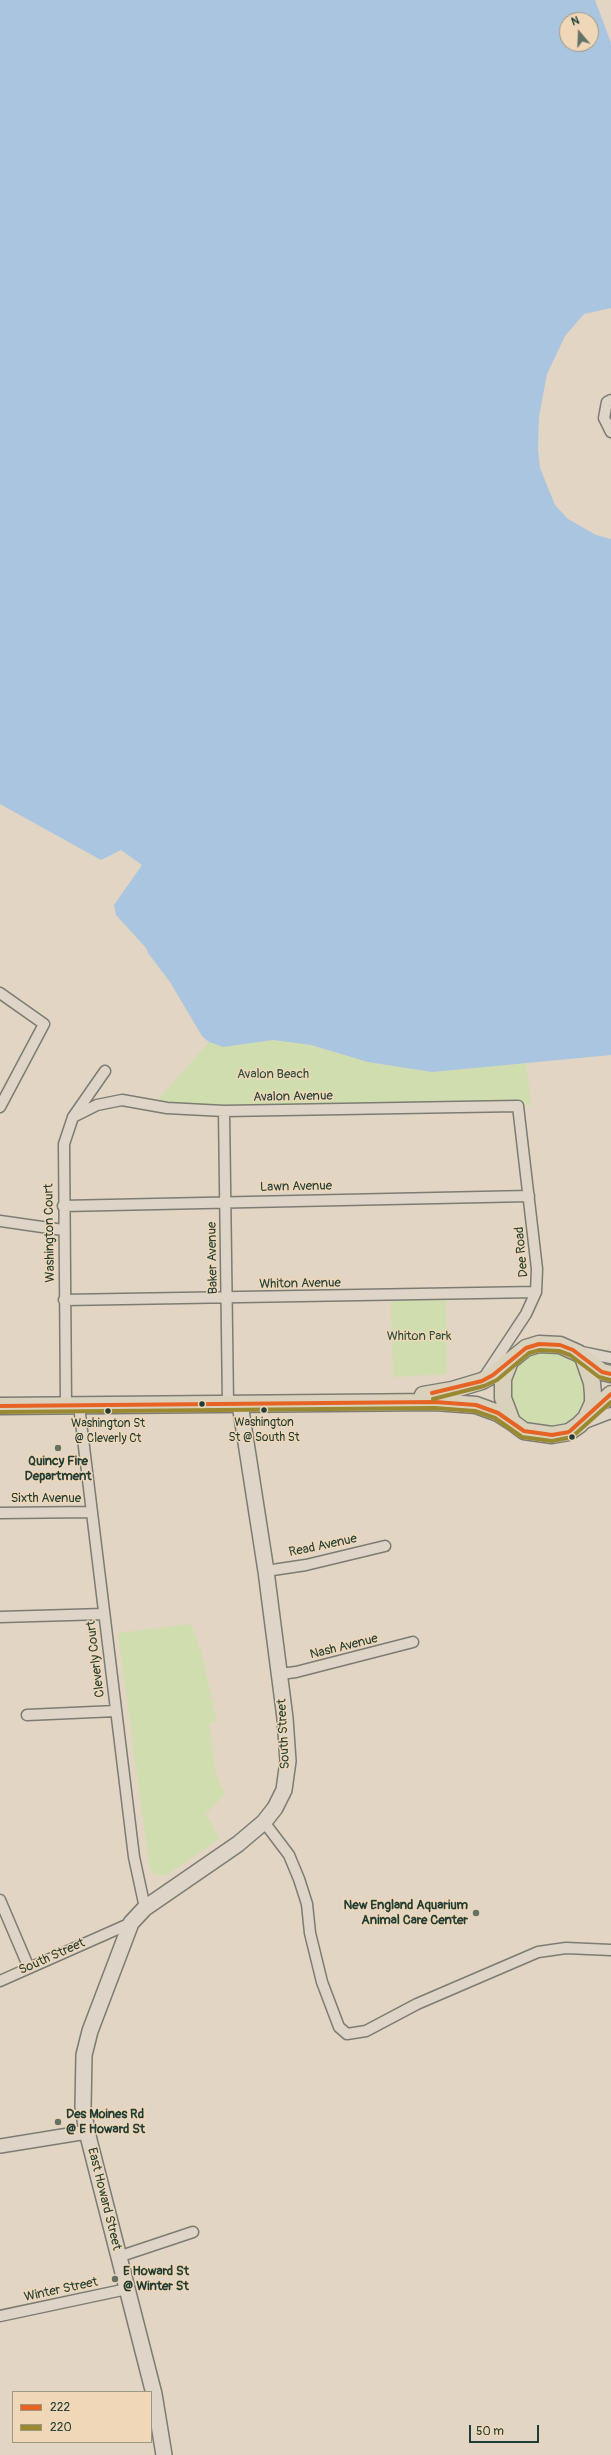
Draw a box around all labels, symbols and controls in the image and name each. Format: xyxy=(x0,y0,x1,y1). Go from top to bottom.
north arrow xyxy=(559,12,599,52)
text: N xyxy=(570,14,581,28)
park label: Avalon Beach xyxy=(237,1067,309,1083)
street label: Avalon Avenue xyxy=(253,1089,333,1105)
street label: Lawn Avenue xyxy=(260,1179,332,1195)
street label: Washington Court xyxy=(41,1183,59,1283)
street label: Baker Avenue xyxy=(205,1222,221,1294)
street label: Dee Road xyxy=(512,1226,532,1278)
street label: Whiton Avenue xyxy=(259,1275,341,1293)
park label: Whiton Park xyxy=(387,1329,451,1345)
unlabelled marker xyxy=(197,1399,207,1409)
marker: Washington St @ South St xyxy=(259,1405,269,1415)
marker: Washington St @ Cleverly Ct xyxy=(103,1406,113,1416)
place label: Washington St @ South St xyxy=(229,1416,299,1444)
place label: Washington St @ Cleverly Ct xyxy=(71,1417,145,1445)
unlabelled marker xyxy=(567,1432,577,1442)
marker: Quincy Fire Department xyxy=(53,1443,63,1453)
place label: Quincy Fire Department xyxy=(25,1454,91,1485)
street label: Sixth Avenue xyxy=(11,1491,81,1507)
street label: Read Avenue xyxy=(288,1531,358,1561)
street label: Cleverly Court xyxy=(84,1620,108,1698)
street label: Nash Avenue xyxy=(308,1631,380,1663)
street label: South Street xyxy=(274,1698,294,1770)
place label: New England Aquarium Animal Care Center xyxy=(343,1898,468,1929)
marker: New England Aquarium Animal Care Center xyxy=(471,1908,481,1918)
street label: South Street xyxy=(17,1936,87,1978)
place label: Des Moines Rd @ E Howard St xyxy=(66,2107,145,2138)
marker: Des Moines Rd @ E Howard St xyxy=(53,2117,63,2127)
street label: East Howard Street xyxy=(84,2146,124,2252)
place label: E Howard St @ Winter St xyxy=(123,2264,189,2295)
marker: E Howard St @ Winter St xyxy=(110,2274,120,2284)
street label: Winter Street xyxy=(23,2275,99,2305)
legend xyxy=(12,2391,152,2443)
text: 222 xyxy=(50,2400,70,2415)
scale bar xyxy=(471,2417,541,2443)
text: 220 xyxy=(50,2420,72,2435)
text: 50 m xyxy=(476,2424,504,2439)

